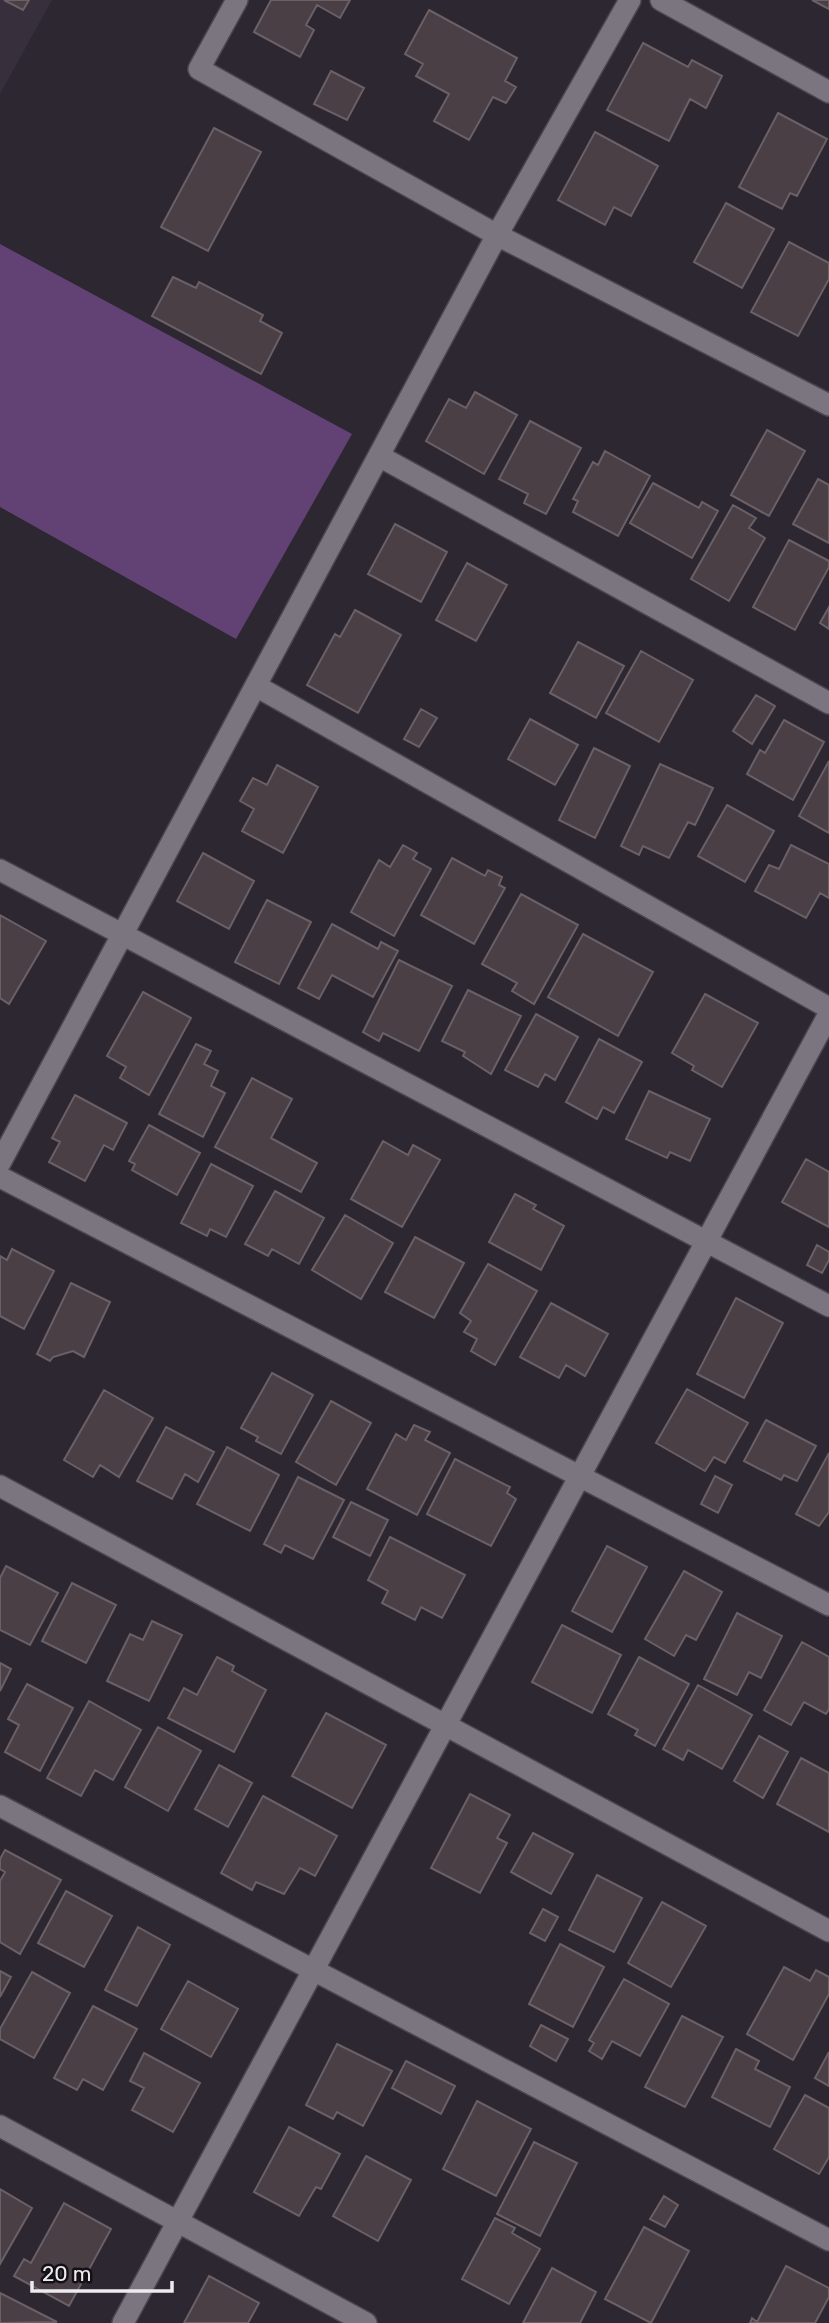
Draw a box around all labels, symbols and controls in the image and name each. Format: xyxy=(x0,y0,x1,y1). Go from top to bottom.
scale bar xyxy=(32,2250,172,2294)
text: 20 m xyxy=(42,2261,91,2286)

